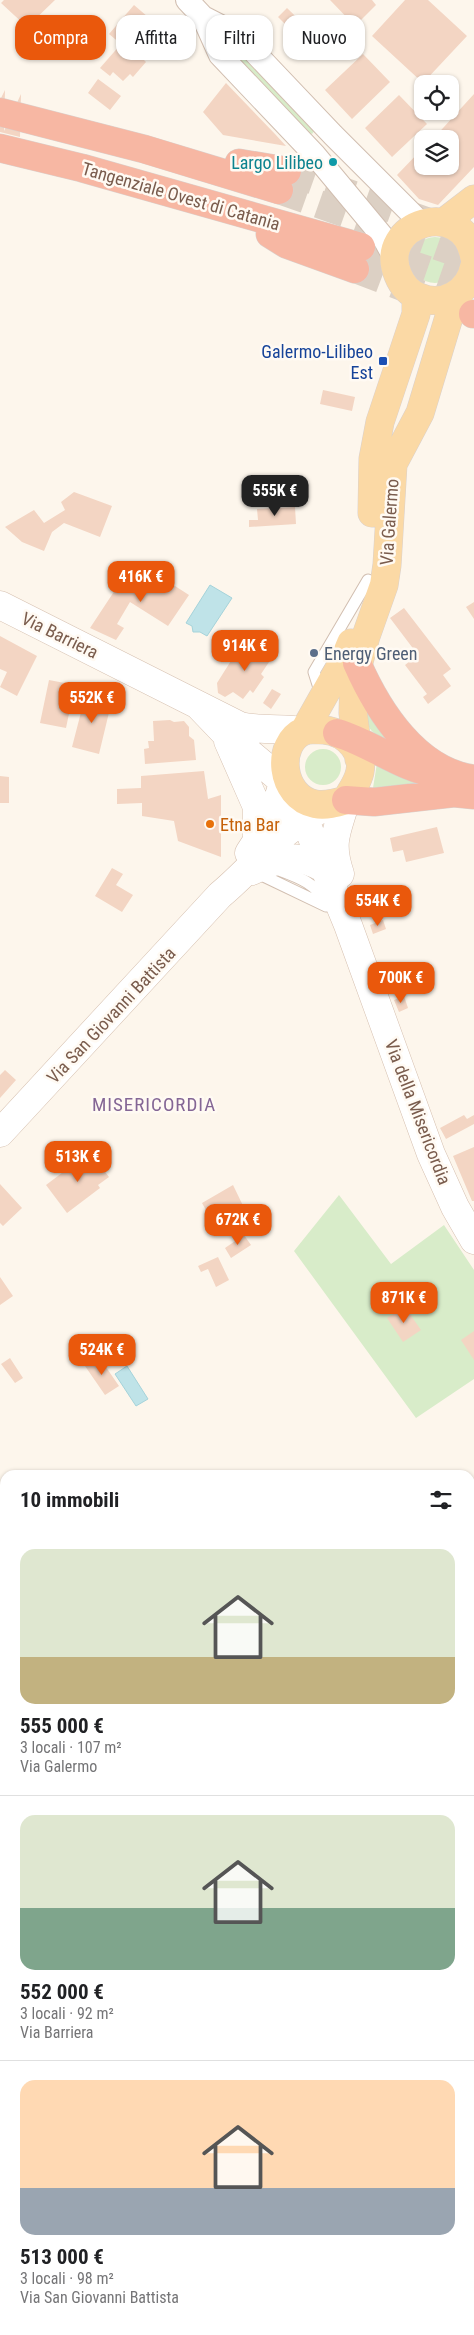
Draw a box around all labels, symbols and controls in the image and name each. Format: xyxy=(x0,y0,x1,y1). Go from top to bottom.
chip: Compra xyxy=(15,15,106,60)
chip: Affitta xyxy=(116,15,196,60)
chip: Filtri xyxy=(206,15,273,60)
chip: Nuovo xyxy=(283,15,365,60)
map controls xyxy=(414,75,459,175)
button: locate xyxy=(414,75,459,120)
button: layers xyxy=(414,130,459,175)
place label: Largo Lilibeo xyxy=(231,152,323,173)
marker: Largo Lilibeo xyxy=(327,156,339,168)
street label: Tangenziale Ovest di Catania xyxy=(80,158,282,234)
place label: Galermo-Lilibeo Est xyxy=(261,341,373,383)
marker: Galermo-Lilibeo Est xyxy=(377,355,389,367)
pin: 555K € xyxy=(234,474,316,517)
street label: Via Galermo xyxy=(375,478,403,566)
text: 555K € xyxy=(253,481,297,500)
pin: 416K € xyxy=(100,560,182,603)
text: 416K € xyxy=(119,567,163,586)
street label: Via Barriera xyxy=(18,607,102,663)
pin: 914K € xyxy=(204,630,286,672)
text: 914K € xyxy=(223,636,267,655)
place label: Energy Green xyxy=(324,643,417,664)
marker: Energy Green xyxy=(308,647,320,659)
pin: 552K € xyxy=(51,682,133,724)
text: 552K € xyxy=(70,688,114,707)
place label: Etna Bar xyxy=(220,814,280,835)
marker: Etna Bar xyxy=(204,818,216,830)
pin: 554K € xyxy=(337,884,419,927)
text: 554K € xyxy=(356,891,400,910)
street label: Via San Giovanni Battista xyxy=(42,942,180,1088)
pin: 700K € xyxy=(360,962,442,1004)
text: 700K € xyxy=(379,968,423,987)
street label: Via della Misericordia xyxy=(381,1036,455,1188)
district label: MISERICORDIA xyxy=(92,1093,216,1116)
pin: 513K € xyxy=(37,1140,119,1183)
text: 513K € xyxy=(56,1147,100,1166)
pin: 672K € xyxy=(197,1204,279,1246)
text: 672K € xyxy=(216,1210,260,1229)
pin: 871K € xyxy=(363,1282,445,1324)
text: 871K € xyxy=(382,1288,426,1307)
pin: 524K € xyxy=(61,1334,143,1376)
text: 524K € xyxy=(80,1340,124,1359)
icon: filters xyxy=(427,1486,455,1514)
text: 10 immobili xyxy=(20,1488,119,1512)
icon: home xyxy=(193,1582,283,1672)
text: 555 000 € xyxy=(20,1714,104,1738)
text: 3 locali · 107 m² xyxy=(20,1738,122,1757)
text: Via Galermo xyxy=(20,1757,97,1776)
icon: home xyxy=(193,1847,283,1937)
text: 552 000 € xyxy=(20,1980,104,2004)
text: 3 locali · 92 m² xyxy=(20,2004,114,2023)
text: Via Barriera xyxy=(20,2023,94,2042)
icon: home xyxy=(193,2112,283,2202)
text: 513 000 € xyxy=(20,2245,104,2269)
text: 3 locali · 98 m² xyxy=(20,2269,114,2288)
text: Via San Giovanni Battista xyxy=(20,2288,179,2307)

